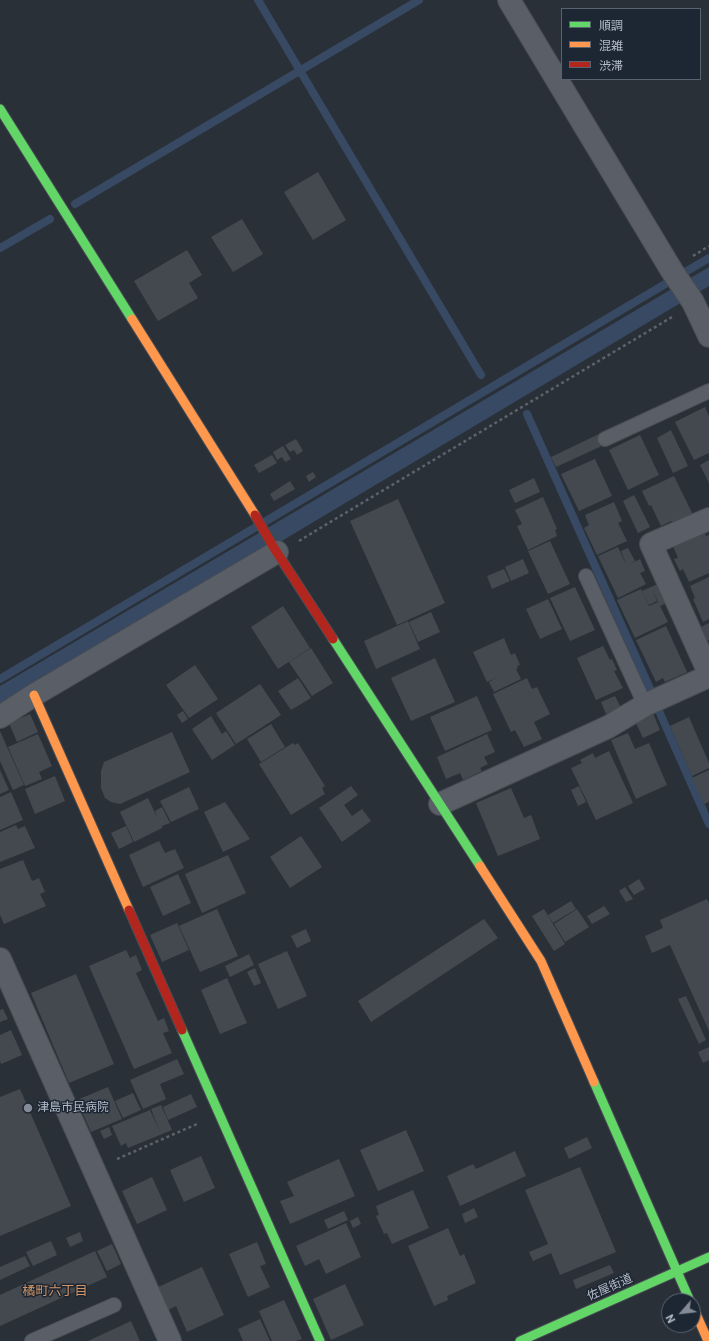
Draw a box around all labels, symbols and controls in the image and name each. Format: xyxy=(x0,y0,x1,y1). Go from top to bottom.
legend xyxy=(561,8,701,80)
text: 順調 xyxy=(599,19,623,33)
text: 混雑 xyxy=(599,39,623,53)
text: 渋滞 xyxy=(599,59,623,73)
place label: 津島市民病院 xyxy=(37,1101,109,1115)
marker: 津島市民病院 xyxy=(22,1102,34,1114)
street label: 佐屋街道 xyxy=(585,1272,635,1304)
district label: 橘町六丁目 xyxy=(23,1284,87,1300)
north arrow xyxy=(661,1293,701,1333)
text: N xyxy=(663,1312,678,1325)

